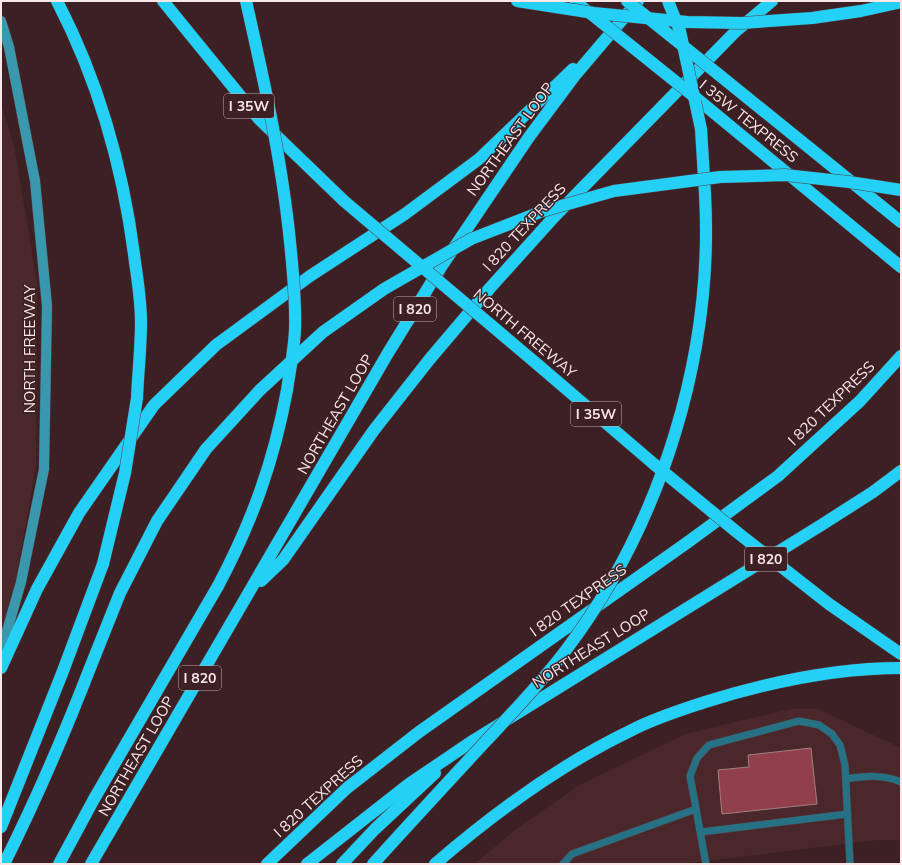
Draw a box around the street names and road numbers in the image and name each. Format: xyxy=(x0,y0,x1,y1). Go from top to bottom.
street label: I 35W TEXPRESS xyxy=(696,75,802,167)
street label: NORTHEAST LOOP xyxy=(462,78,558,199)
road number: I 35W xyxy=(224,94,274,118)
street label: I 820 TEXPRESS xyxy=(478,179,570,275)
street label: NORTH FREEWAY xyxy=(20,284,39,413)
street label: NORTH FREEWAY xyxy=(470,284,581,382)
road number: I 820 xyxy=(394,297,436,321)
street label: NORTHEAST LOOP xyxy=(293,350,377,477)
street label: I 820 TEXPRESS xyxy=(783,357,879,449)
road number: I 35W xyxy=(571,402,621,426)
road number: I 820 xyxy=(745,547,787,571)
street label: I 820 TEXPRESS xyxy=(526,560,630,640)
street label: NORTHEAST LOOP xyxy=(528,604,654,692)
road number: I 820 xyxy=(179,666,221,690)
street label: NORTHEAST LOOP xyxy=(94,692,178,819)
street label: I 820 TEXPRESS xyxy=(269,751,367,841)

